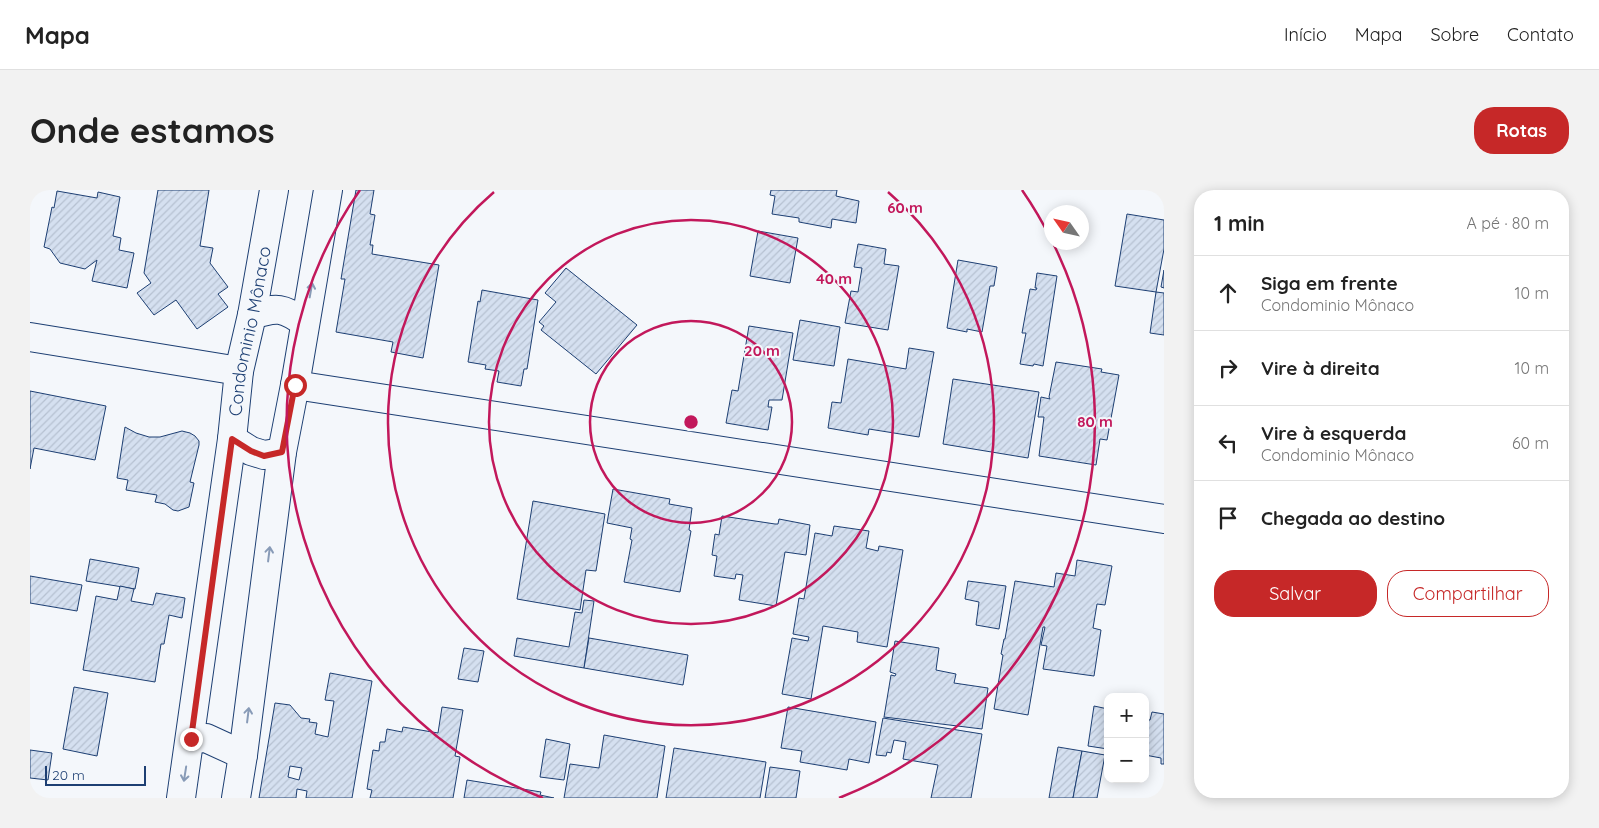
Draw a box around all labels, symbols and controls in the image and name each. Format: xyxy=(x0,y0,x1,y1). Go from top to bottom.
text: Mapa xyxy=(25,20,90,50)
text: Início xyxy=(1284,23,1327,46)
text: Mapa xyxy=(1355,23,1402,46)
text: Sobre xyxy=(1430,23,1479,46)
text: Contato xyxy=(1507,23,1574,46)
button: Rotas xyxy=(1474,107,1569,154)
text: Onde estamos xyxy=(30,108,275,152)
text: 60 m xyxy=(887,198,923,217)
north arrow xyxy=(1044,205,1089,250)
text: 1 min xyxy=(1214,210,1265,236)
text: A pé · 80 m xyxy=(1467,213,1549,233)
street label: Condominio Mônaco xyxy=(223,244,275,417)
text: 40 m xyxy=(816,269,852,288)
text: Siga em frente xyxy=(1261,271,1398,295)
icon: ahead xyxy=(1214,279,1242,307)
one-way arrow xyxy=(306,282,316,298)
text: 10 m xyxy=(1515,283,1549,303)
text: Condominio Mônaco xyxy=(1261,295,1414,315)
text: 20 m xyxy=(744,341,780,360)
icon: right xyxy=(1214,354,1242,382)
text: Vire à direita xyxy=(1261,356,1380,380)
text: 10 m xyxy=(1515,358,1549,378)
route start xyxy=(284,374,307,397)
text: 80 m xyxy=(1077,412,1113,431)
centre of rings xyxy=(682,413,700,431)
text: Vire à esquerda xyxy=(1261,421,1406,445)
icon: left xyxy=(1214,429,1242,457)
text: 60 m xyxy=(1512,433,1549,453)
text: Condominio Mônaco xyxy=(1261,445,1414,465)
icon: arrive xyxy=(1214,504,1242,532)
text: Chegada ao destino xyxy=(1261,506,1445,530)
one-way arrow xyxy=(264,546,274,562)
button: Salvar xyxy=(1214,570,1377,617)
button: Compartilhar xyxy=(1387,570,1549,617)
map controls xyxy=(1104,693,1149,783)
button: + xyxy=(1104,693,1149,738)
one-way arrow xyxy=(243,707,253,723)
route end xyxy=(180,728,203,751)
button: − xyxy=(1104,738,1149,783)
scale bar xyxy=(45,763,146,786)
text: 20 m xyxy=(52,766,85,784)
one-way arrow xyxy=(180,766,190,782)

